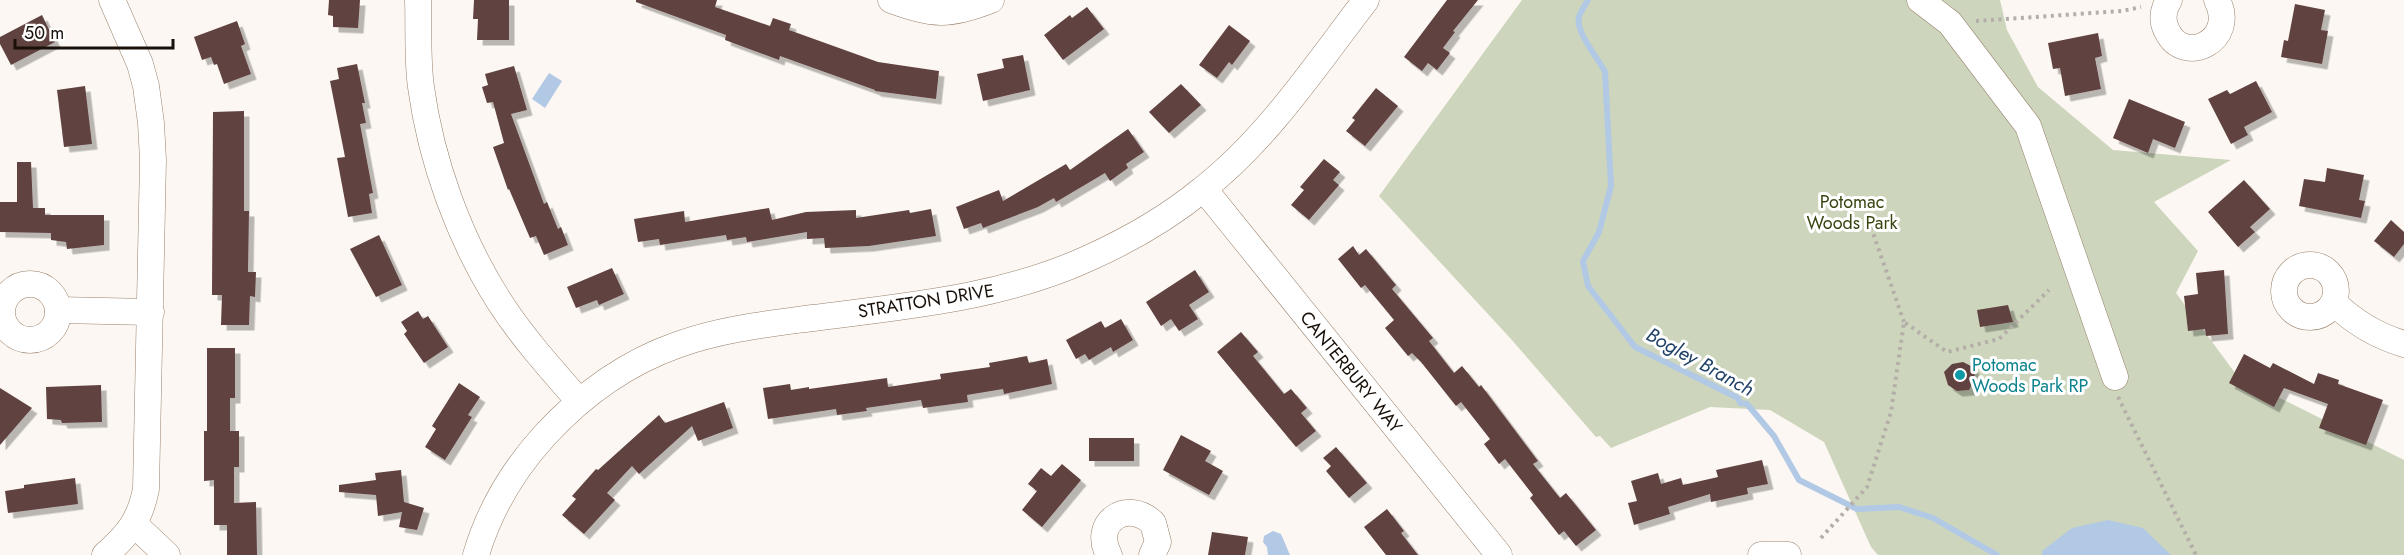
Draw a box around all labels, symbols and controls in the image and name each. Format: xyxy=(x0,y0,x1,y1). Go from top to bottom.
scale bar xyxy=(15,12,172,50)
text: 50 m xyxy=(24,20,64,46)
park label: Potomac Woods Park xyxy=(1806,189,1898,236)
street label: STRATTON DRIVE xyxy=(856,277,996,325)
street label: CANTERBURY WAY xyxy=(1294,306,1409,439)
water label: Bogley Branch xyxy=(1641,320,1759,404)
place label: Potomac Woods Park RP xyxy=(1972,352,2089,399)
marker: Potomac Woods Park RP xyxy=(1953,368,1967,382)

